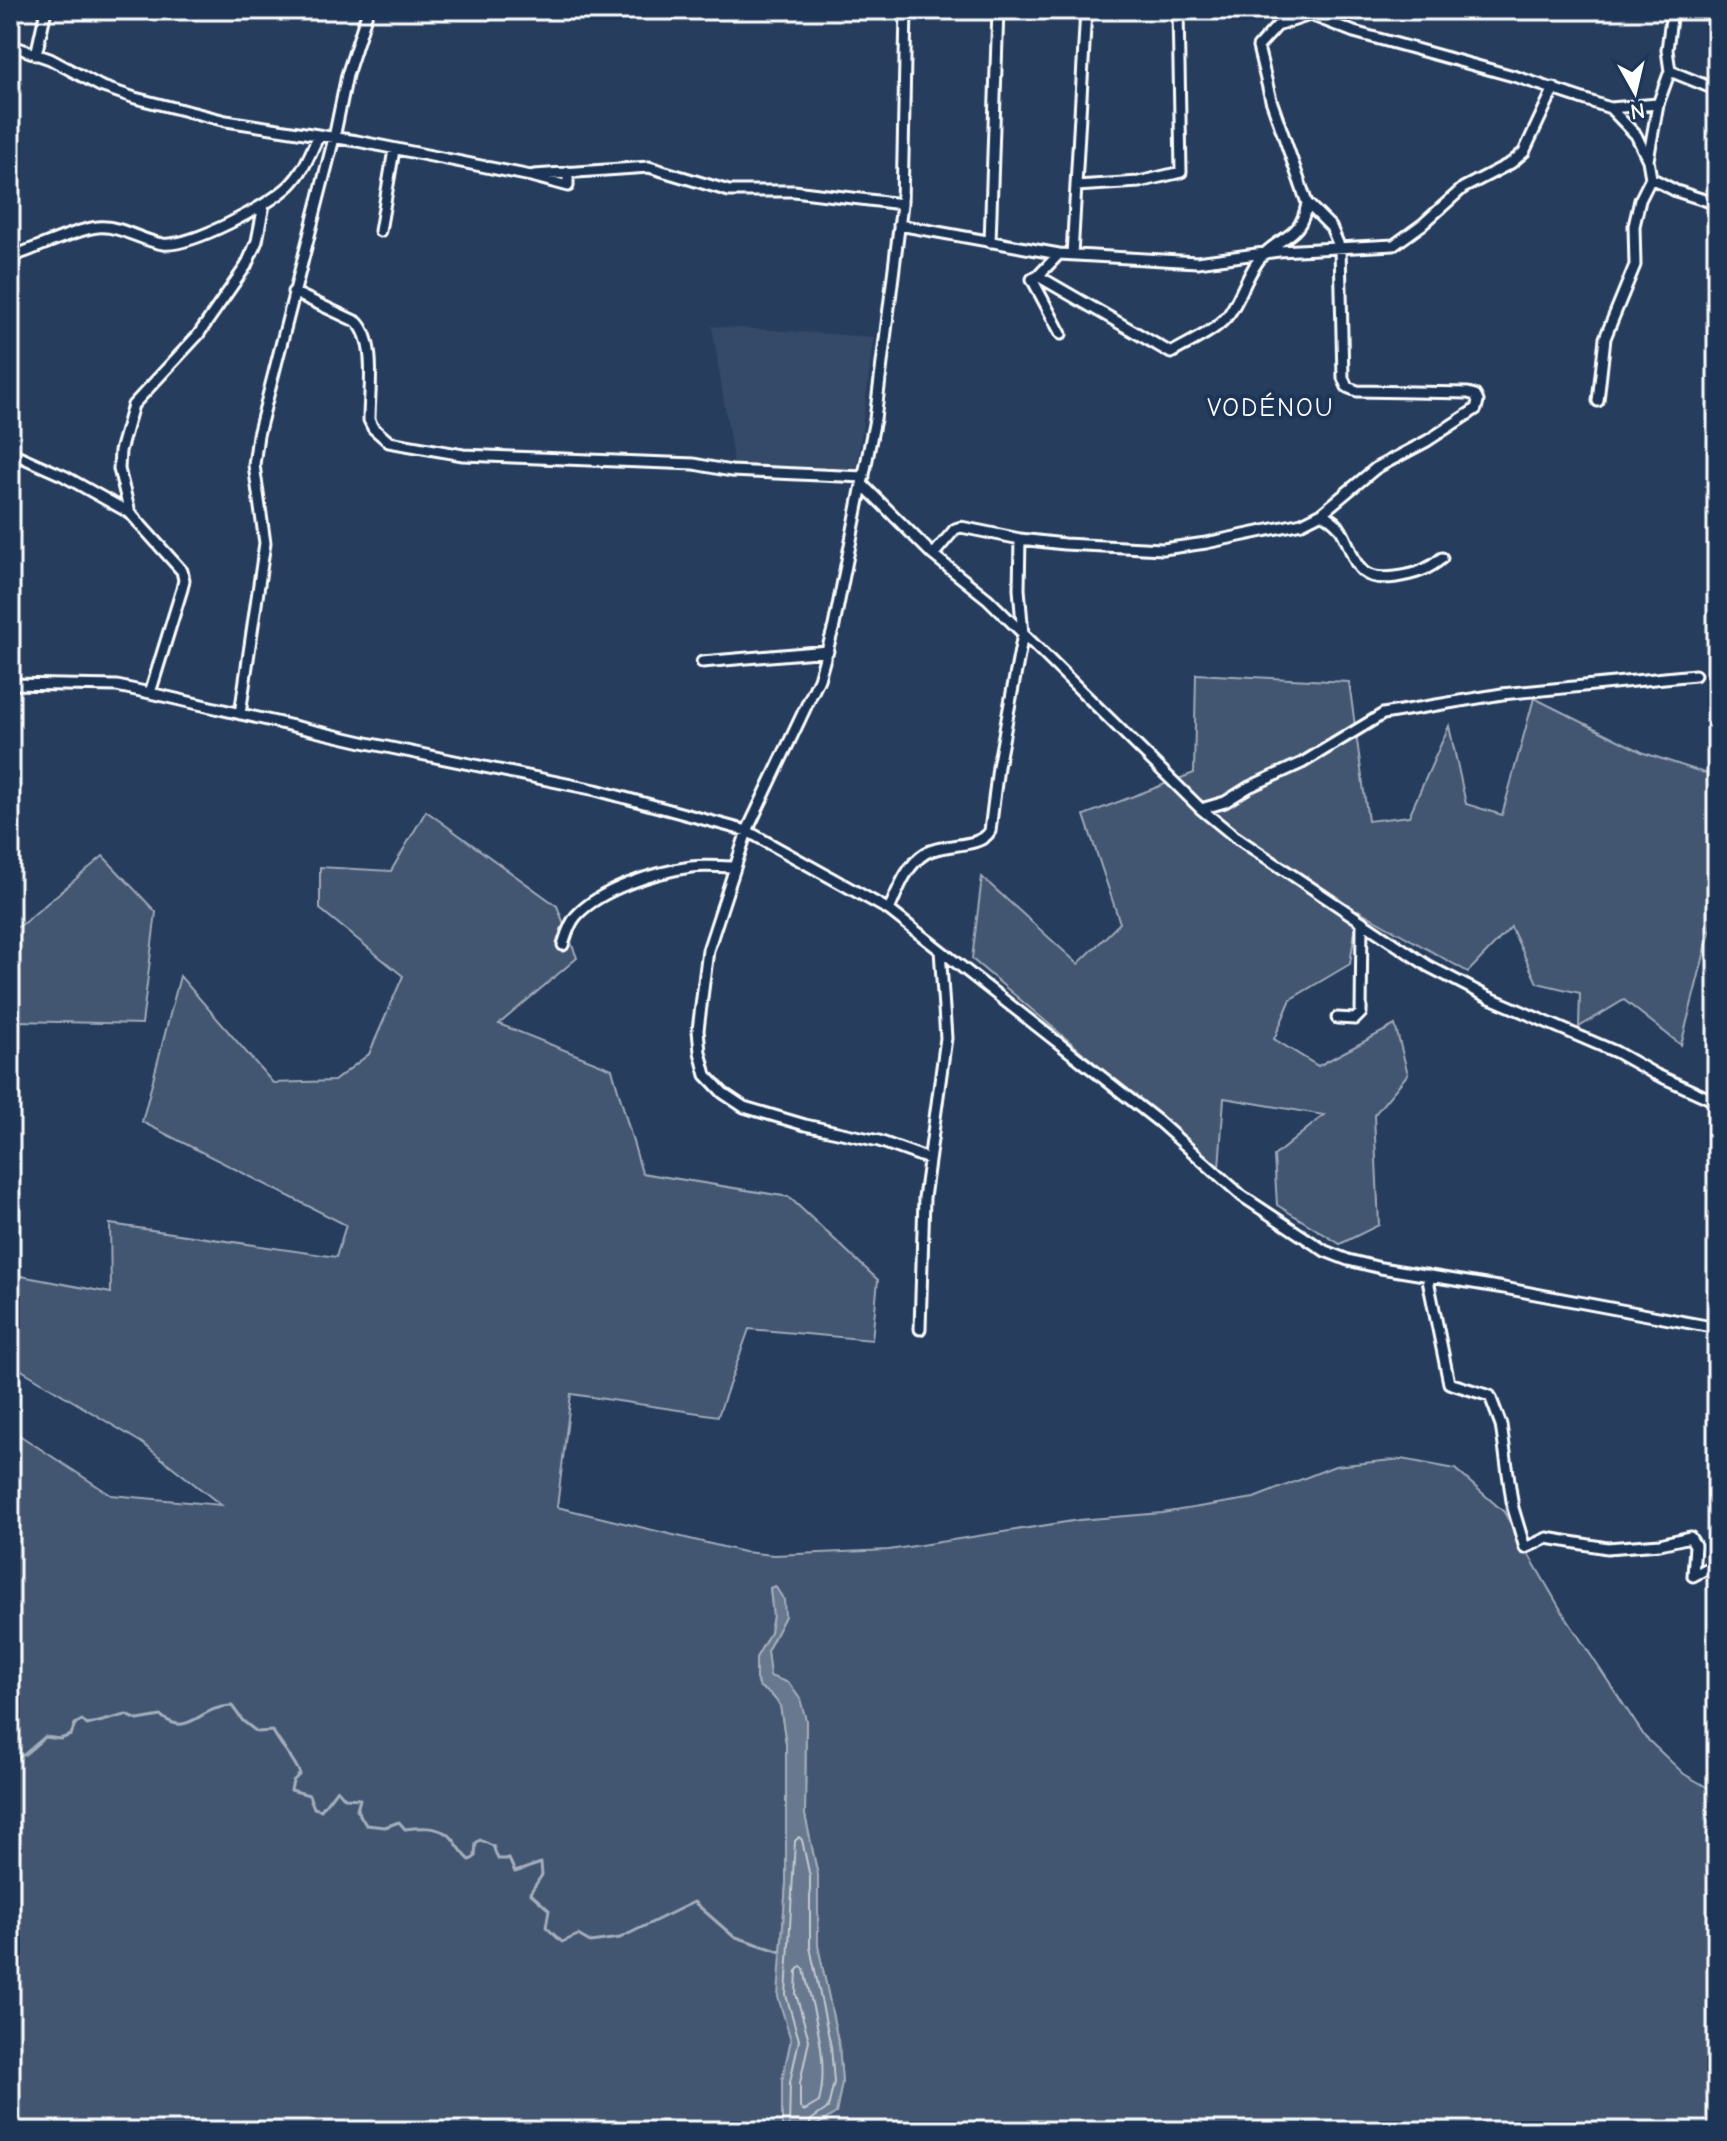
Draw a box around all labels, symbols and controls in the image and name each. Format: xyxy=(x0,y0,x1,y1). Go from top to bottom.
north arrow xyxy=(1595,52,1675,132)
text: N xyxy=(1629,97,1647,125)
district label: VODÉNOU xyxy=(1207,392,1335,423)

